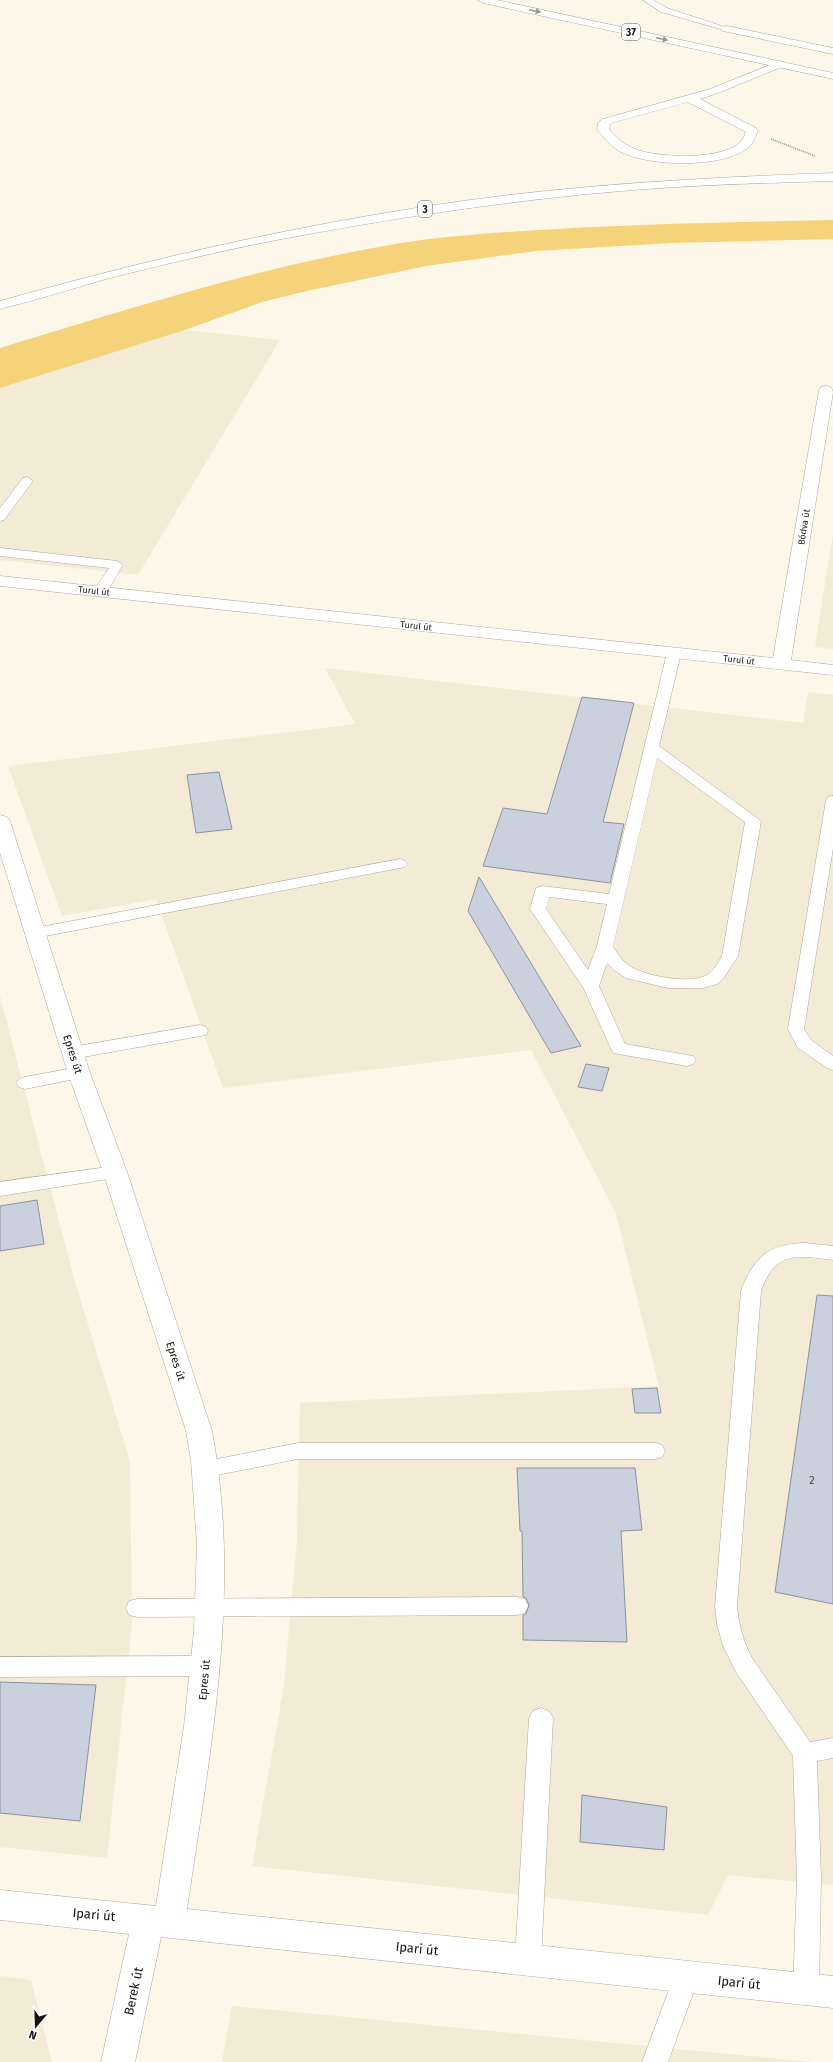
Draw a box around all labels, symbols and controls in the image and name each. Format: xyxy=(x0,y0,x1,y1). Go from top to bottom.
one-way arrow xyxy=(528,9,541,15)
road number: 37 xyxy=(622,24,640,40)
one-way arrow xyxy=(655,36,668,42)
road number: 3 xyxy=(418,201,432,217)
street label: Bódva út xyxy=(796,508,812,546)
street label: Turul út xyxy=(78,584,111,598)
street label: Turul út xyxy=(400,619,433,633)
street label: Turul út xyxy=(723,653,756,667)
street label: Epres út xyxy=(60,1033,85,1076)
street label: Epres út xyxy=(163,1340,188,1383)
house number: 2 xyxy=(809,1474,815,1487)
street label: Epres út xyxy=(196,1659,213,1701)
street label: Ipari út xyxy=(72,1905,116,1924)
street label: Ipari út xyxy=(395,1939,439,1958)
street label: Berek út xyxy=(121,1965,146,2017)
street label: Ipari út xyxy=(717,1973,761,1992)
north arrow xyxy=(16,2006,56,2046)
text: N xyxy=(27,2028,38,2042)

